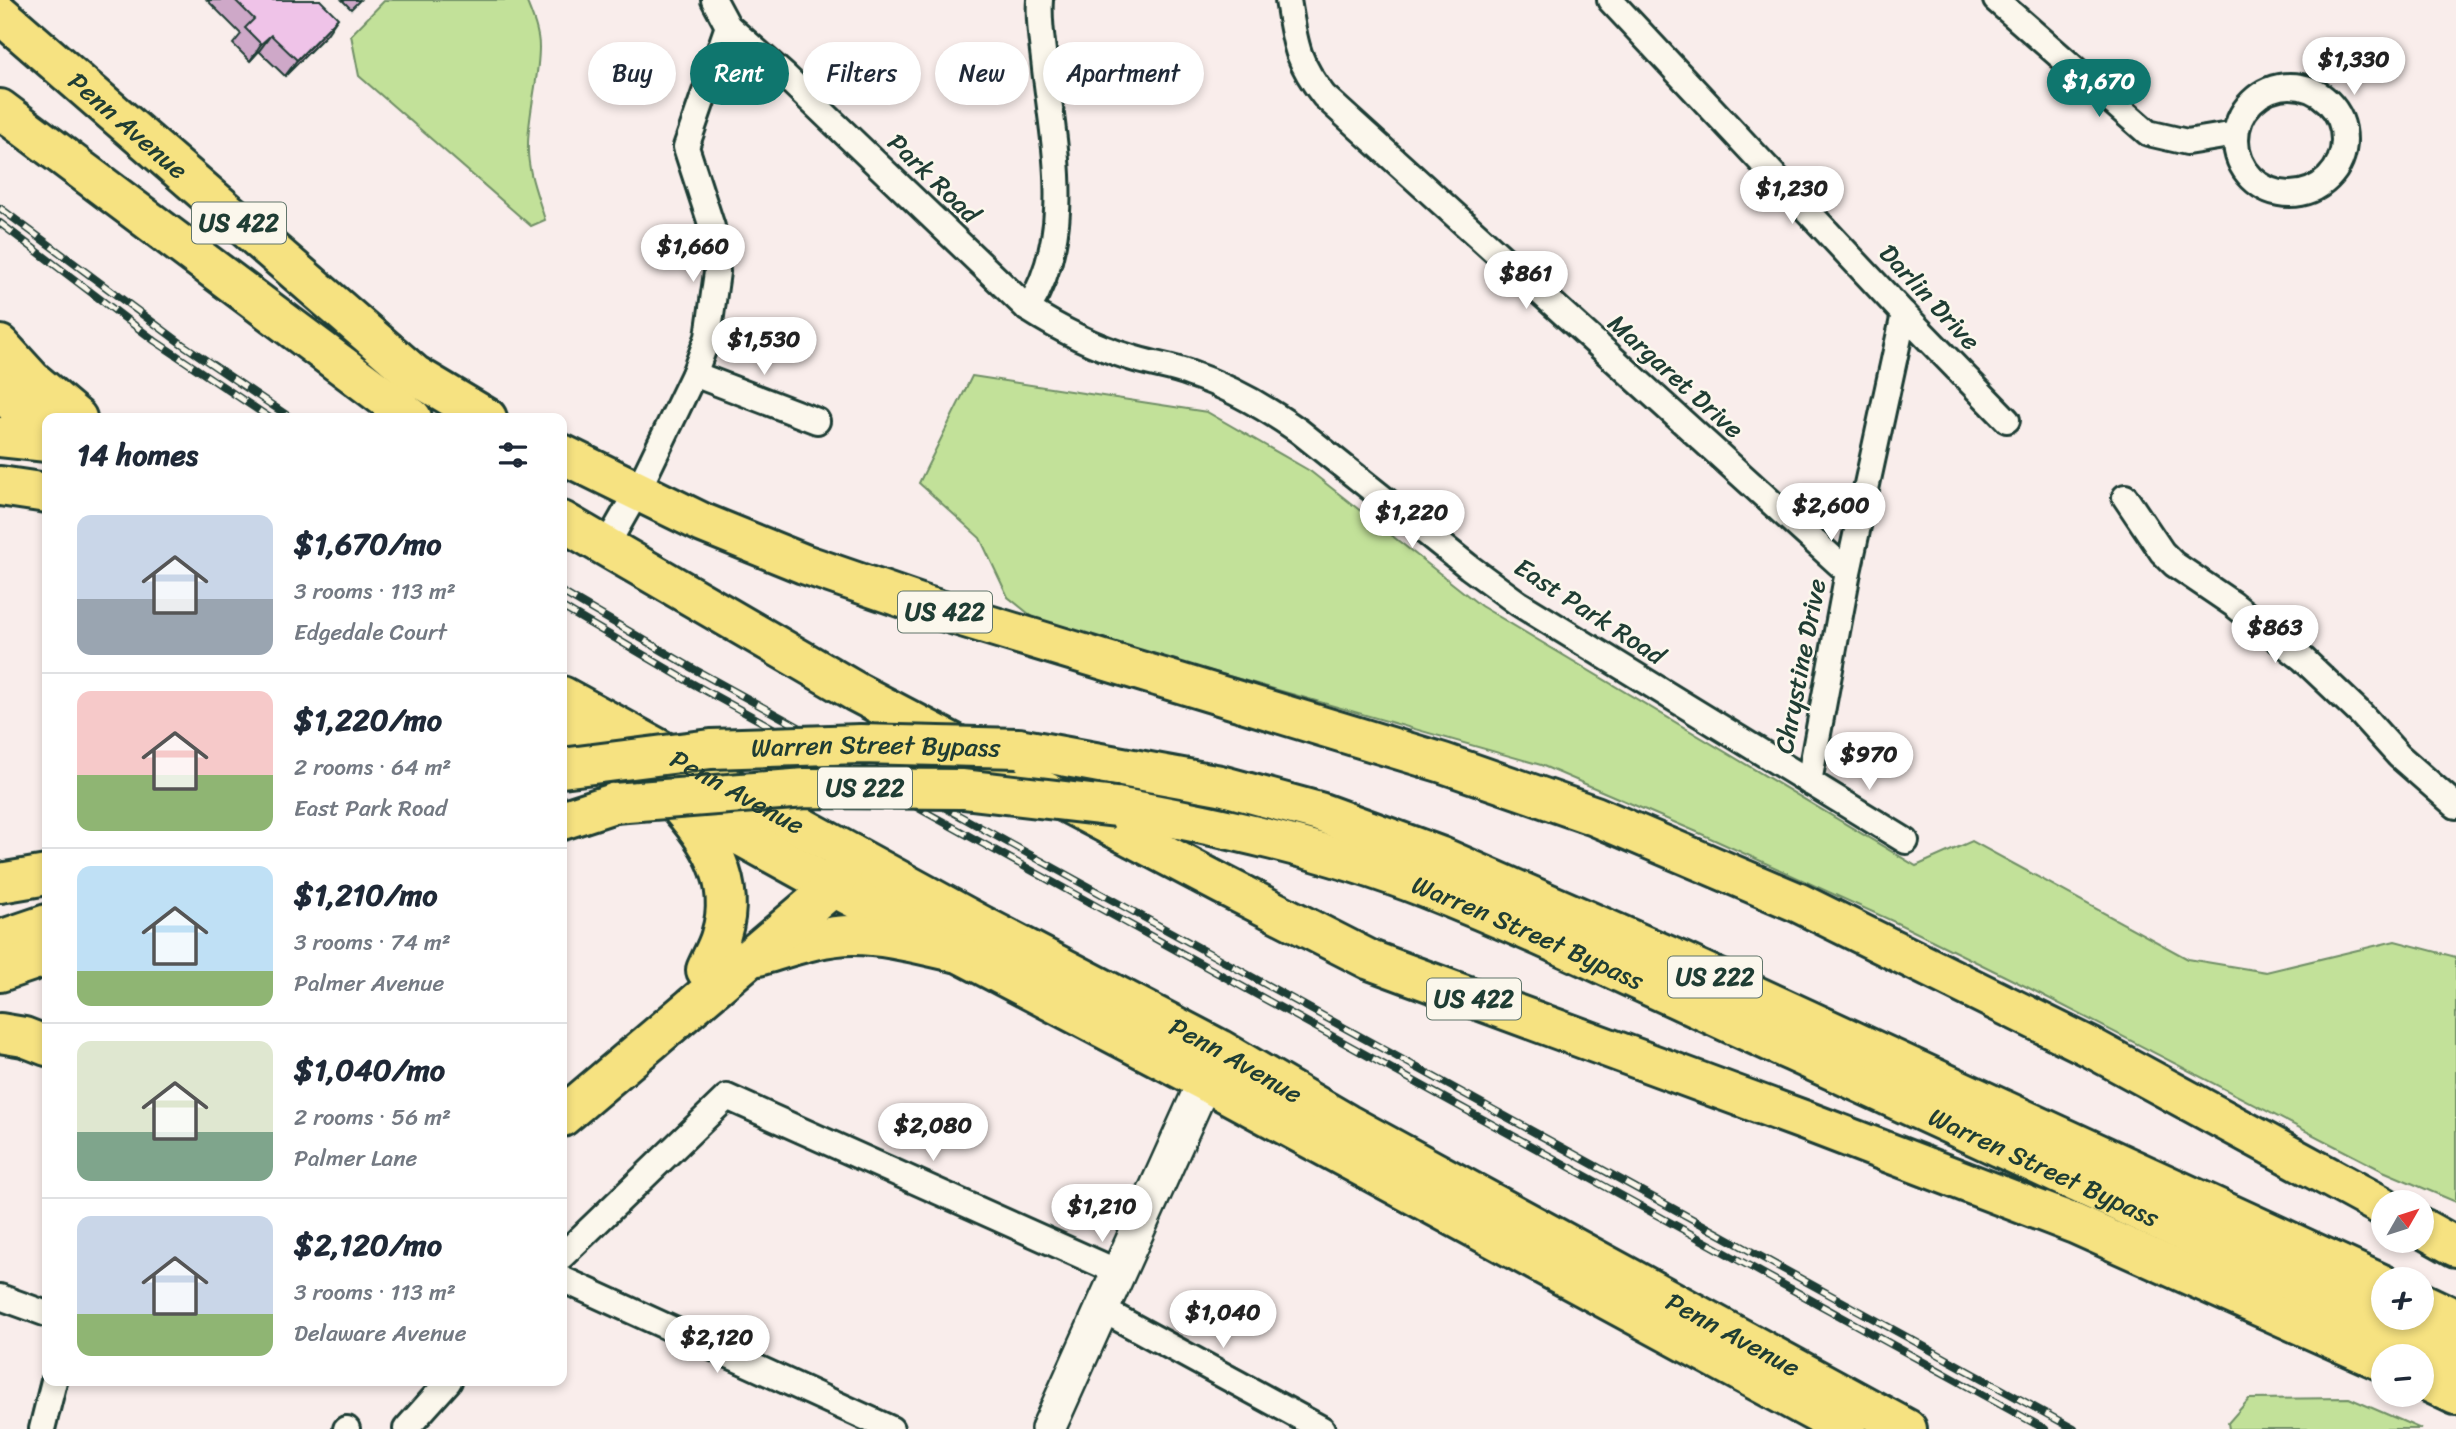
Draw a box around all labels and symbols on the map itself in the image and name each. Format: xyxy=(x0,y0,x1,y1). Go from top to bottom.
pin: $1,330 xyxy=(2297,38,2411,97)
street label: Penn Avenue xyxy=(57,60,199,191)
pin: $1,670 xyxy=(2042,60,2156,119)
street label: Park Road xyxy=(876,121,993,236)
pin: $1,230 xyxy=(1735,166,1849,226)
road number: US 422 xyxy=(192,202,286,244)
pin: $1,660 xyxy=(636,224,750,284)
street label: Darlin Drive xyxy=(1868,232,1992,362)
pin: $861 xyxy=(1485,252,1567,311)
street label: Margaret Drive xyxy=(1597,302,1755,450)
pin: $1,530 xyxy=(707,318,821,377)
pin: $2,600 xyxy=(1774,484,1888,543)
pin: $1,220 xyxy=(1355,490,1469,550)
street label: East Park Road xyxy=(1505,545,1677,679)
street label: Chrystine Drive xyxy=(1760,575,1840,757)
road number: US 422 xyxy=(898,592,992,632)
pin: $863 xyxy=(2234,606,2316,665)
street label: Warren Street Bypass xyxy=(750,721,1002,771)
pin: $970 xyxy=(1828,732,1910,792)
street label: Penn Avenue xyxy=(662,736,813,848)
road number: US 222 xyxy=(818,768,912,808)
street label: Warren Street Bypass xyxy=(1405,862,1653,1004)
road number: US 222 xyxy=(1668,957,1762,998)
road number: US 422 xyxy=(1427,979,1521,1020)
street label: Penn Avenue xyxy=(1161,1004,1312,1116)
street label: Warren Street Bypass xyxy=(1921,1094,2168,1241)
pin: $2,080 xyxy=(876,1104,990,1163)
pin: $1,210 xyxy=(1045,1184,1159,1244)
north arrow xyxy=(2371,1190,2434,1253)
street label: Penn Avenue xyxy=(1657,1279,1809,1390)
pin: $1,040 xyxy=(1166,1290,1280,1350)
pin: $2,120 xyxy=(660,1316,774,1375)

